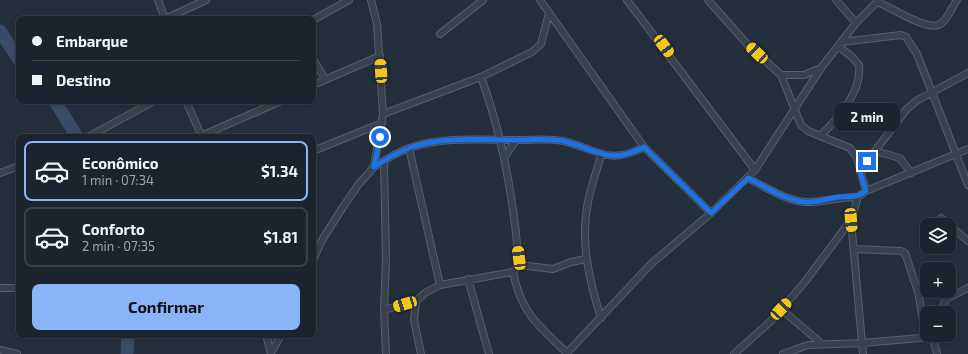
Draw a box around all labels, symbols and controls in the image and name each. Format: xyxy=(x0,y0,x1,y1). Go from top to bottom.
text: Embarque xyxy=(56,32,128,50)
car xyxy=(652,33,676,59)
car xyxy=(744,40,770,66)
car xyxy=(374,59,388,83)
text: Destino xyxy=(56,71,111,89)
callout: 2 min xyxy=(834,103,900,131)
text: 2 min xyxy=(850,109,884,125)
route start xyxy=(371,128,389,146)
route end xyxy=(858,152,876,170)
icon: car xyxy=(34,153,70,189)
text: Econômico xyxy=(82,154,159,172)
text: $1.34 xyxy=(261,162,298,180)
text: 1 min · 07:34 xyxy=(82,172,154,188)
car xyxy=(844,208,858,232)
map controls xyxy=(920,218,956,342)
button: layers xyxy=(920,218,956,254)
icon: car xyxy=(34,219,70,255)
text: Conforto xyxy=(82,220,145,238)
text: $1.81 xyxy=(263,228,298,246)
text: 2 min · 07:35 xyxy=(82,238,155,254)
car xyxy=(512,245,526,271)
button: + xyxy=(920,262,956,298)
button: Confirmar xyxy=(32,284,300,330)
car xyxy=(392,295,418,313)
car xyxy=(768,296,794,322)
button: − xyxy=(920,306,956,342)

